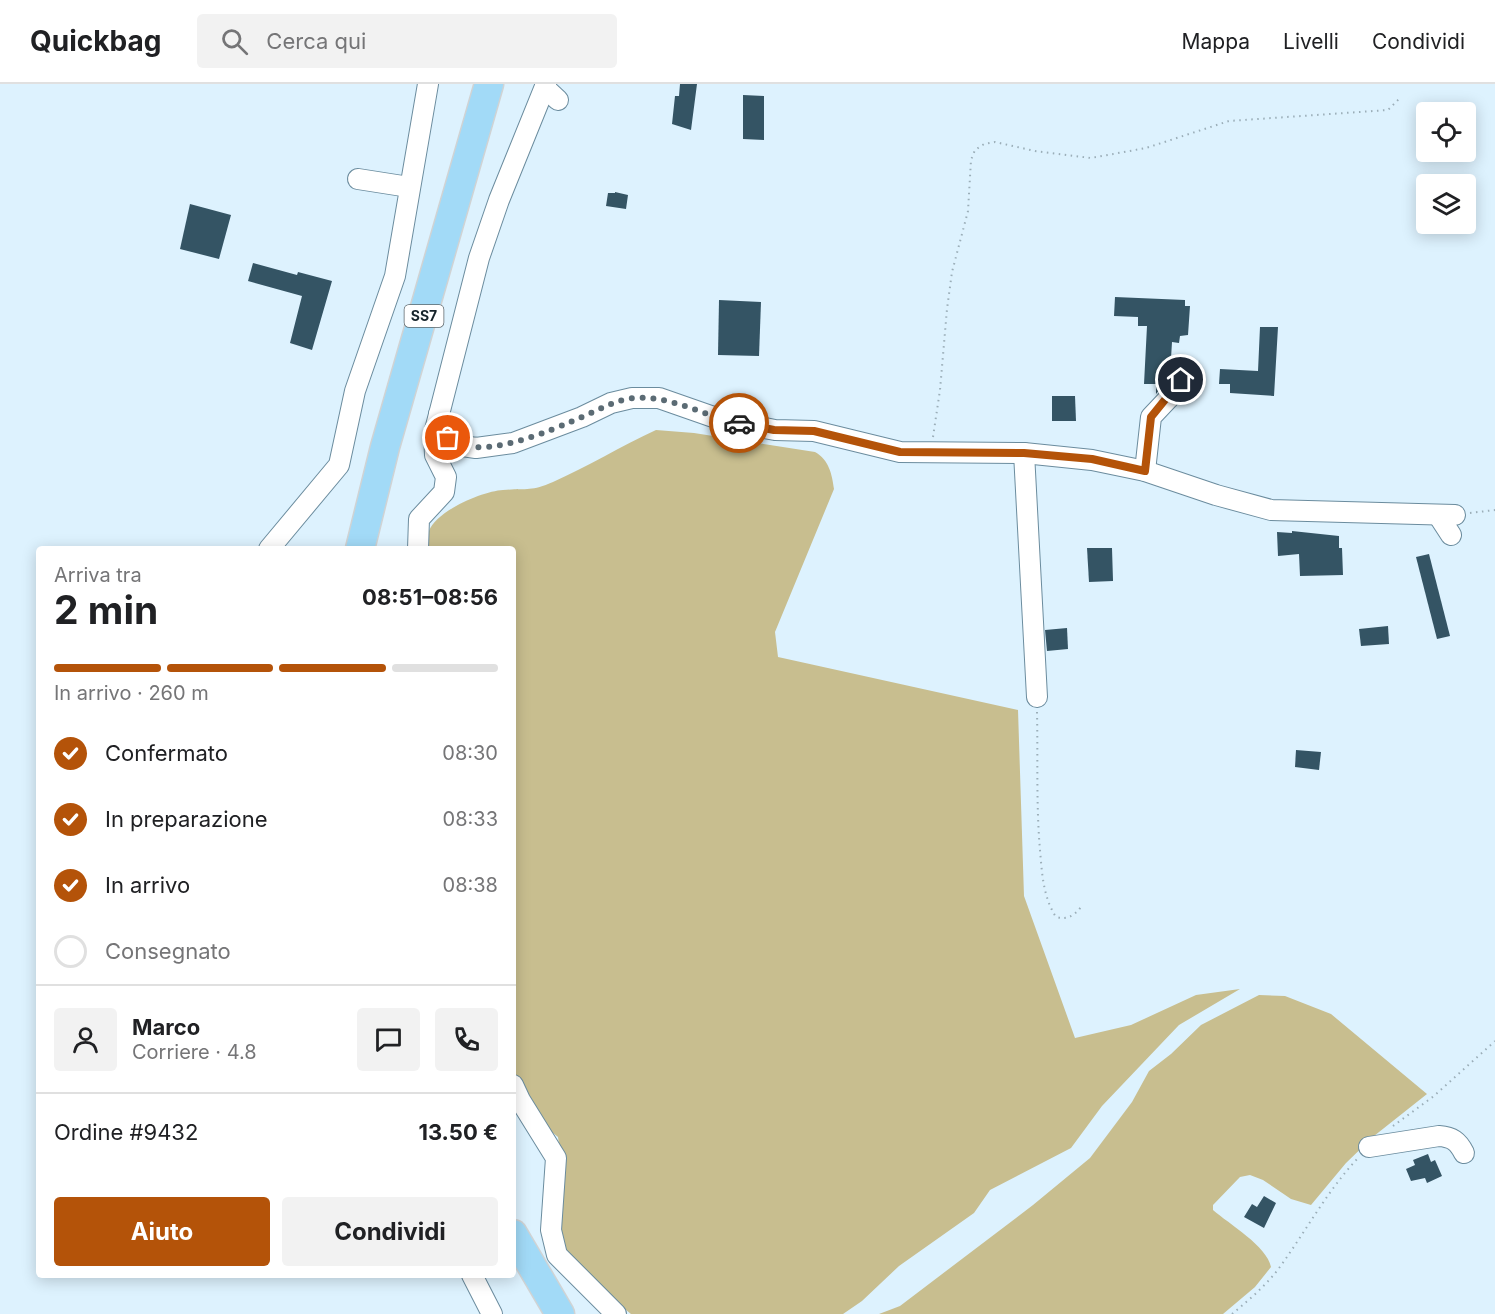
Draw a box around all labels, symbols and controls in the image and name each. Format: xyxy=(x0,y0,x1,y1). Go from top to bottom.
search box xyxy=(197,14,617,68)
text: Quickbag xyxy=(30,24,161,58)
icon: search xyxy=(218,25,251,58)
text: Cerca qui xyxy=(266,28,366,54)
text: Mappa xyxy=(1182,29,1250,54)
text: Livelli xyxy=(1283,29,1339,54)
text: Condividi xyxy=(1372,29,1465,54)
map controls xyxy=(1416,102,1476,234)
button: locate xyxy=(1416,102,1476,162)
button: layers xyxy=(1416,174,1476,234)
road number: SS7 xyxy=(404,305,444,327)
pin xyxy=(1155,354,1206,405)
icon: home xyxy=(1164,363,1197,396)
courier xyxy=(709,393,769,453)
icon: car xyxy=(723,407,756,440)
pin xyxy=(422,412,473,463)
icon: bag xyxy=(431,421,464,454)
text: Arriva tra xyxy=(54,563,142,587)
text: 08:51–08:56 xyxy=(362,584,498,610)
text: 2 min xyxy=(54,586,158,633)
text: In arrivo · 260 m xyxy=(54,681,209,705)
icon: check xyxy=(54,737,87,770)
text: Confermato xyxy=(105,740,228,766)
text: 08:30 xyxy=(442,741,498,765)
icon: check xyxy=(54,803,87,836)
text: In preparazione xyxy=(105,806,267,832)
text: 08:33 xyxy=(443,807,498,831)
icon: check xyxy=(54,869,87,902)
text: In arrivo xyxy=(105,872,190,898)
text: 08:38 xyxy=(443,873,498,897)
text: Consegnato xyxy=(105,938,231,964)
button: person xyxy=(54,1008,117,1071)
button: chat xyxy=(357,1008,420,1071)
button: phone xyxy=(435,1008,498,1071)
text: Marco xyxy=(132,1014,200,1040)
text: Corriere · 4.8 xyxy=(132,1040,257,1064)
text: Ordine #9432 xyxy=(54,1119,198,1145)
text: 13.50 € xyxy=(418,1119,498,1145)
button: Aiuto xyxy=(54,1197,270,1266)
button: Condividi xyxy=(282,1197,498,1266)

